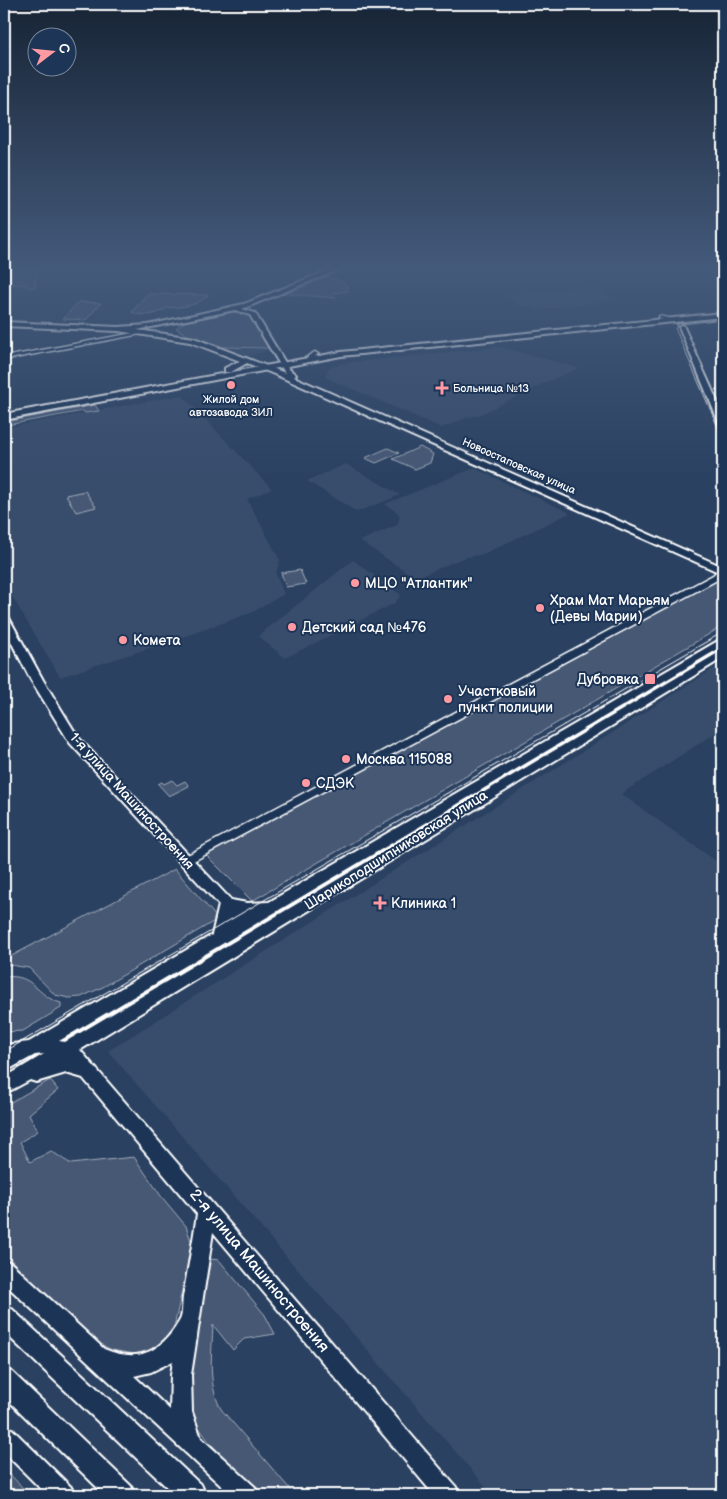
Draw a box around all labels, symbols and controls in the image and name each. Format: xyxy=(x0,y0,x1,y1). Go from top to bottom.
north arrow xyxy=(28,28,78,78)
text: С xyxy=(55,42,74,56)
marker: Жилой дом автозавода ЗИЛ xyxy=(225,379,237,391)
marker: Больница №13 xyxy=(435,381,449,395)
place label: Больница №13 xyxy=(453,382,529,395)
place label: Жилой дом автозавода ЗИЛ xyxy=(189,393,273,419)
street label: Новоостаповская улица xyxy=(460,435,578,497)
place label: МЦО "Атлантик" xyxy=(365,575,473,592)
marker: МЦО "Атлантик" xyxy=(349,577,361,589)
place label: Храм Мат Марьям (Девы Марии) xyxy=(550,592,670,625)
marker: Храм Мат Марьям (Девы Марии) xyxy=(534,602,546,614)
place label: Детский сад №476 xyxy=(302,619,427,636)
marker: Детский сад №476 xyxy=(286,621,298,633)
place label: Комета xyxy=(133,632,182,649)
marker: Комета xyxy=(117,634,129,646)
place label: Дубровка xyxy=(577,671,640,688)
marker: Дубровка xyxy=(643,672,657,686)
place label: Участковый пункт полиции xyxy=(458,683,553,716)
marker: Участковый пункт полиции xyxy=(442,693,454,705)
street label: 1-я улица Машиностроения xyxy=(66,729,198,873)
place label: Москва 115088 xyxy=(356,751,452,768)
marker: Москва 115088 xyxy=(340,753,352,765)
place label: СДЭК xyxy=(316,775,355,792)
marker: СДЭК xyxy=(300,777,312,789)
street label: Шарикоподшипниковская улица xyxy=(301,786,491,914)
place label: Клиника 1 xyxy=(391,895,456,912)
marker: Клиника 1 xyxy=(373,896,387,910)
street label: 2-я улица Машиностроения xyxy=(185,1186,333,1356)

